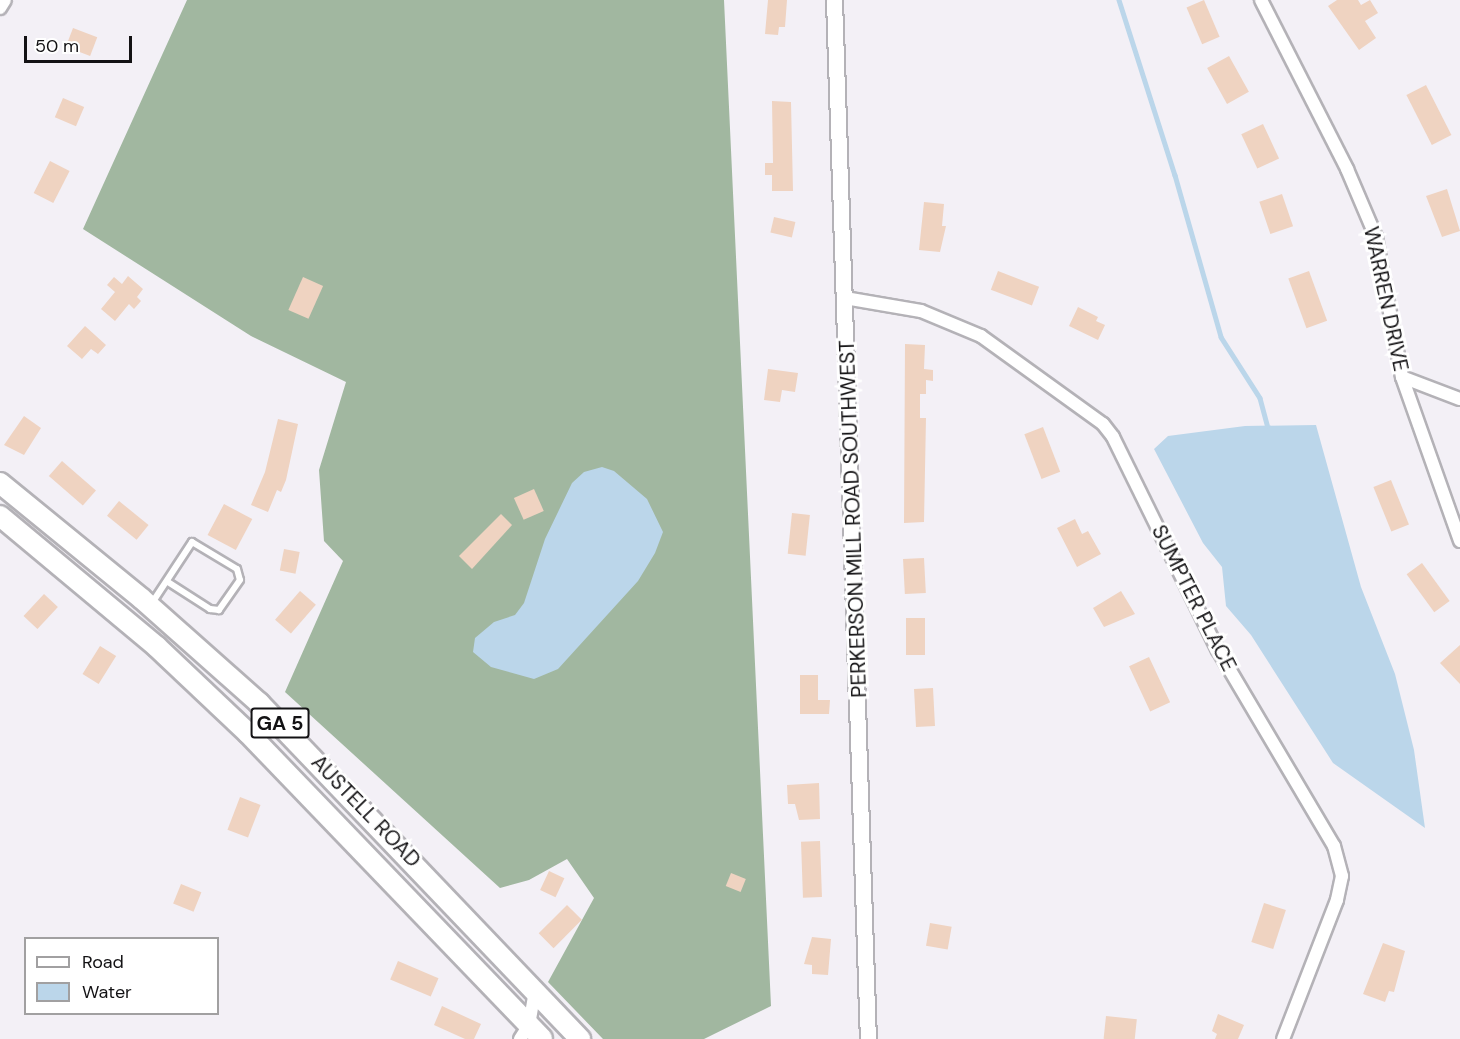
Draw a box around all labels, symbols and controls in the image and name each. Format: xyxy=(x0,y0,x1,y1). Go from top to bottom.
scale bar xyxy=(27,24,135,62)
text: 50 m xyxy=(35,34,79,58)
street label: WARREN DRIVE xyxy=(1358,224,1414,374)
street label: PERKERSON MILL ROAD SOUTHWEST xyxy=(834,340,872,698)
street label: SUMPTER PLACE xyxy=(1146,521,1242,675)
road number: GA 5 xyxy=(250,706,310,740)
street label: AUSTELL ROAD xyxy=(306,750,426,872)
legend xyxy=(24,937,219,1015)
text: Road xyxy=(82,950,124,974)
text: Water xyxy=(82,980,132,1004)

